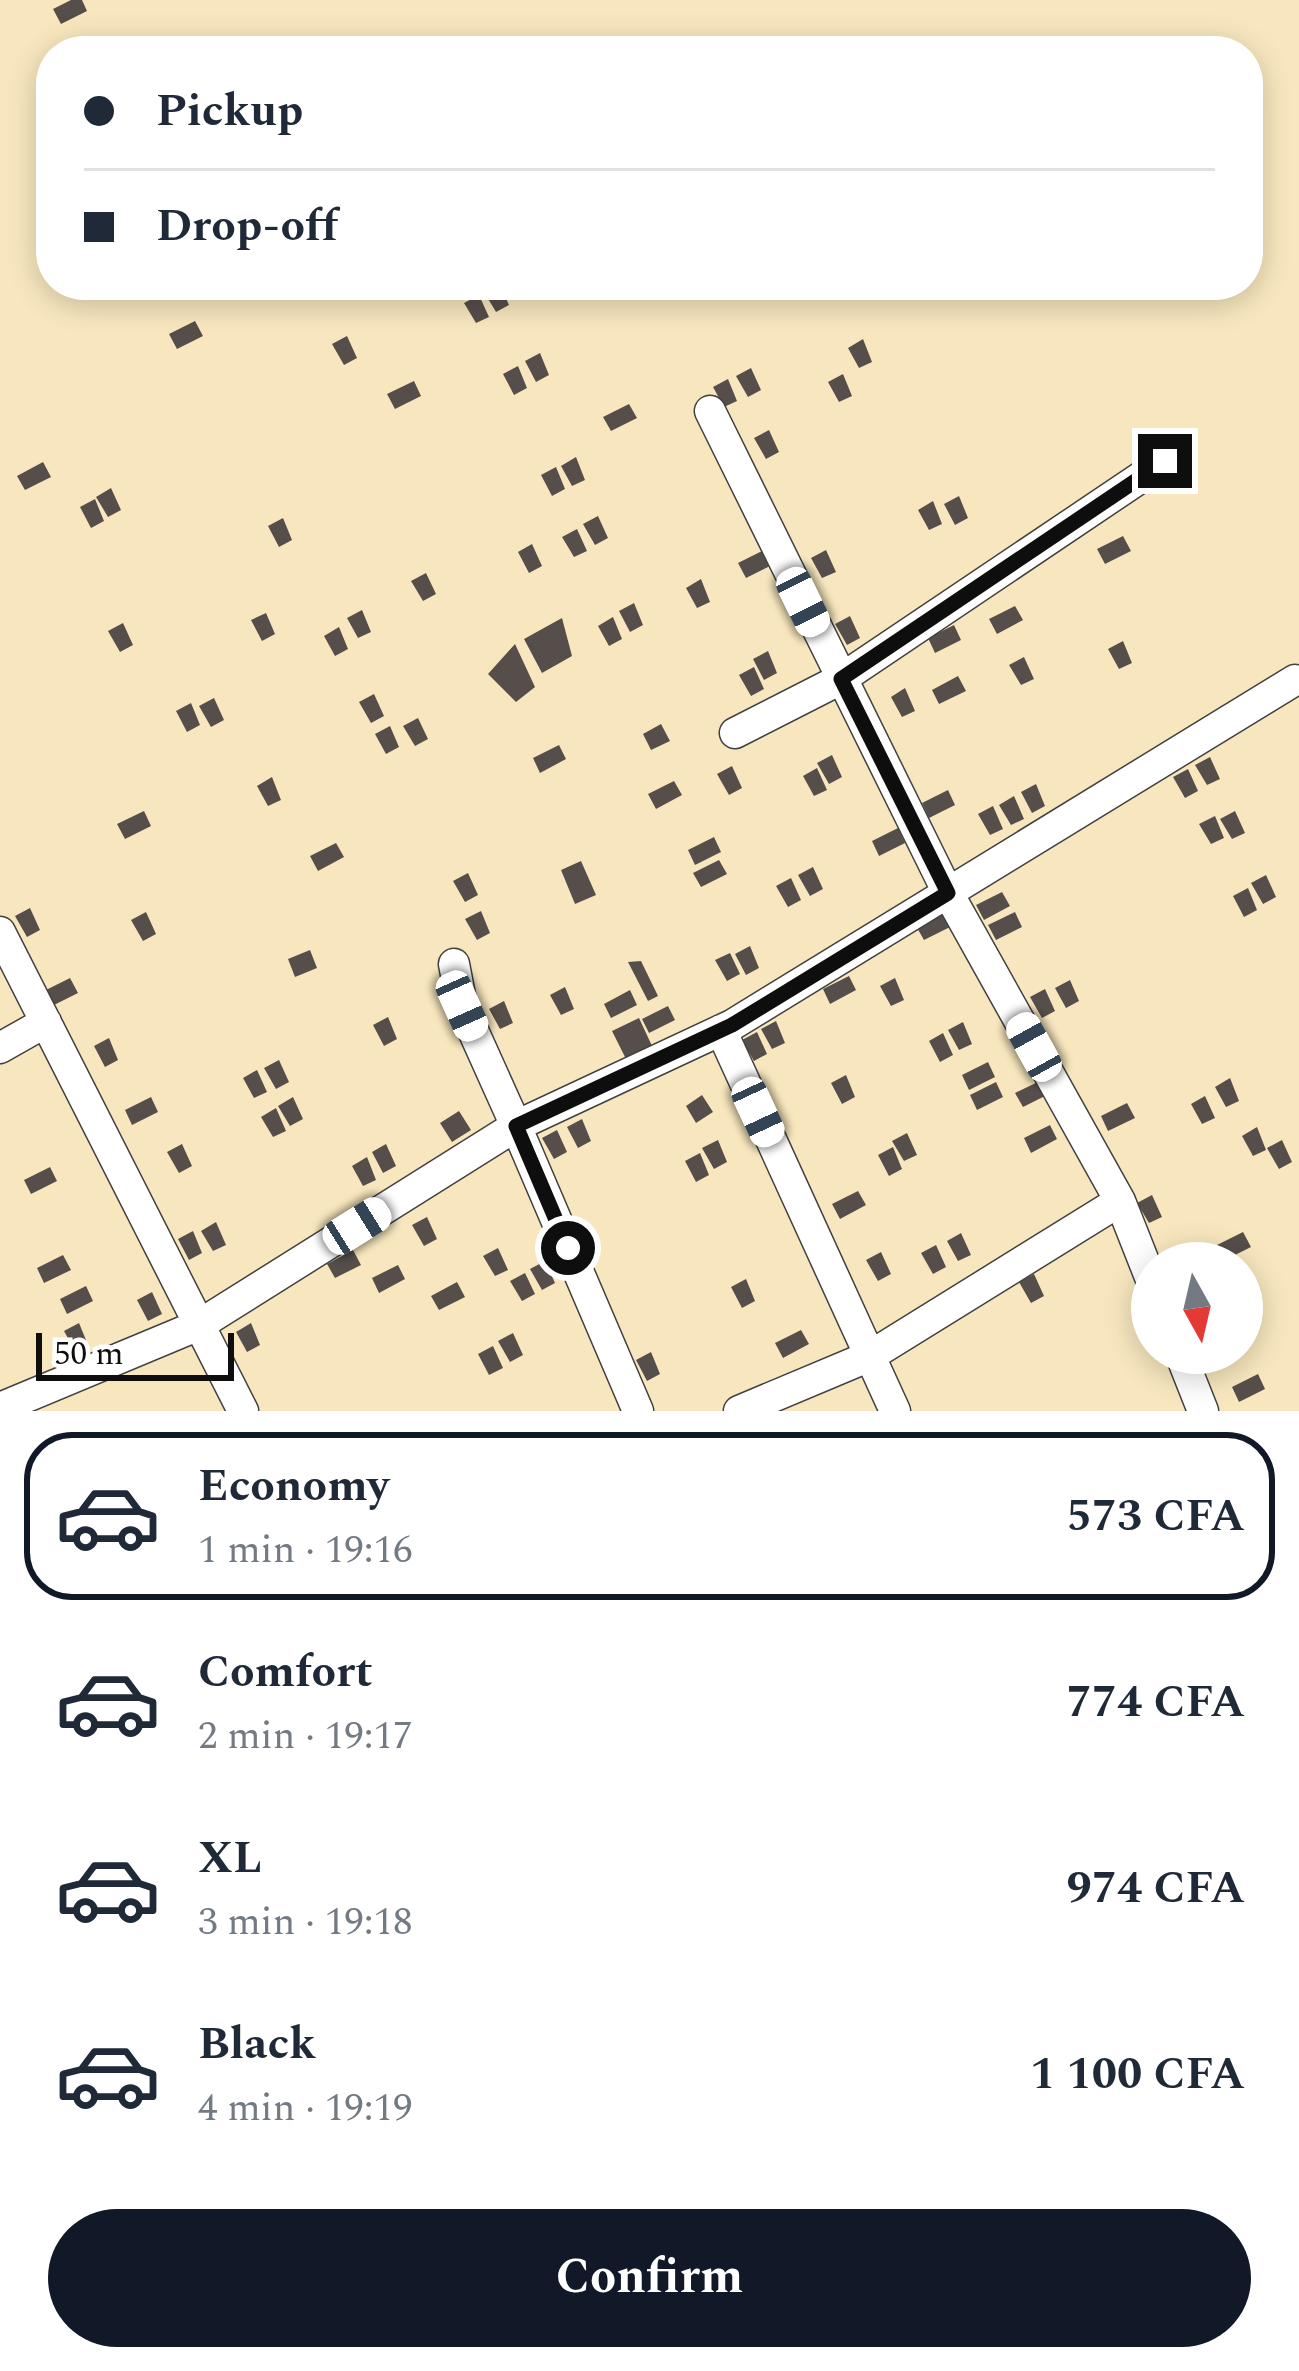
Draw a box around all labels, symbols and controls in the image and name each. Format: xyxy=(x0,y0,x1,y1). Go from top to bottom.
text: Pickup xyxy=(156,77,303,146)
text: Drop-off xyxy=(156,192,338,261)
route end xyxy=(1138,434,1192,488)
car xyxy=(771,562,835,642)
car xyxy=(431,966,493,1046)
car xyxy=(1001,1007,1067,1087)
car xyxy=(726,1072,790,1152)
car xyxy=(317,1192,397,1260)
route start xyxy=(541,1221,595,1275)
north arrow xyxy=(1131,1242,1263,1374)
map controls xyxy=(1131,1242,1263,1374)
scale bar xyxy=(36,1327,234,1380)
text: 50 m xyxy=(54,1329,124,1379)
text: Economy xyxy=(198,1452,389,1521)
icon: car xyxy=(54,1462,162,1570)
text: 573 CFA xyxy=(1067,1482,1245,1551)
text: 1 min · 19:16 xyxy=(198,1521,413,1580)
text: Comfort xyxy=(198,1638,373,1707)
icon: car xyxy=(54,1648,162,1756)
text: 774 CFA xyxy=(1067,1668,1245,1737)
text: 2 min · 19:17 xyxy=(198,1707,413,1766)
text: XL xyxy=(198,1824,262,1893)
icon: car xyxy=(54,1834,162,1942)
text: 974 CFA xyxy=(1067,1854,1245,1923)
text: 3 min · 19:18 xyxy=(198,1893,413,1952)
text: Black xyxy=(198,2010,316,2079)
icon: car xyxy=(54,2020,162,2128)
text: 1 100 CFA xyxy=(1030,2040,1245,2109)
text: 4 min · 19:19 xyxy=(198,2079,413,2138)
button: Confirm xyxy=(48,2209,1251,2347)

